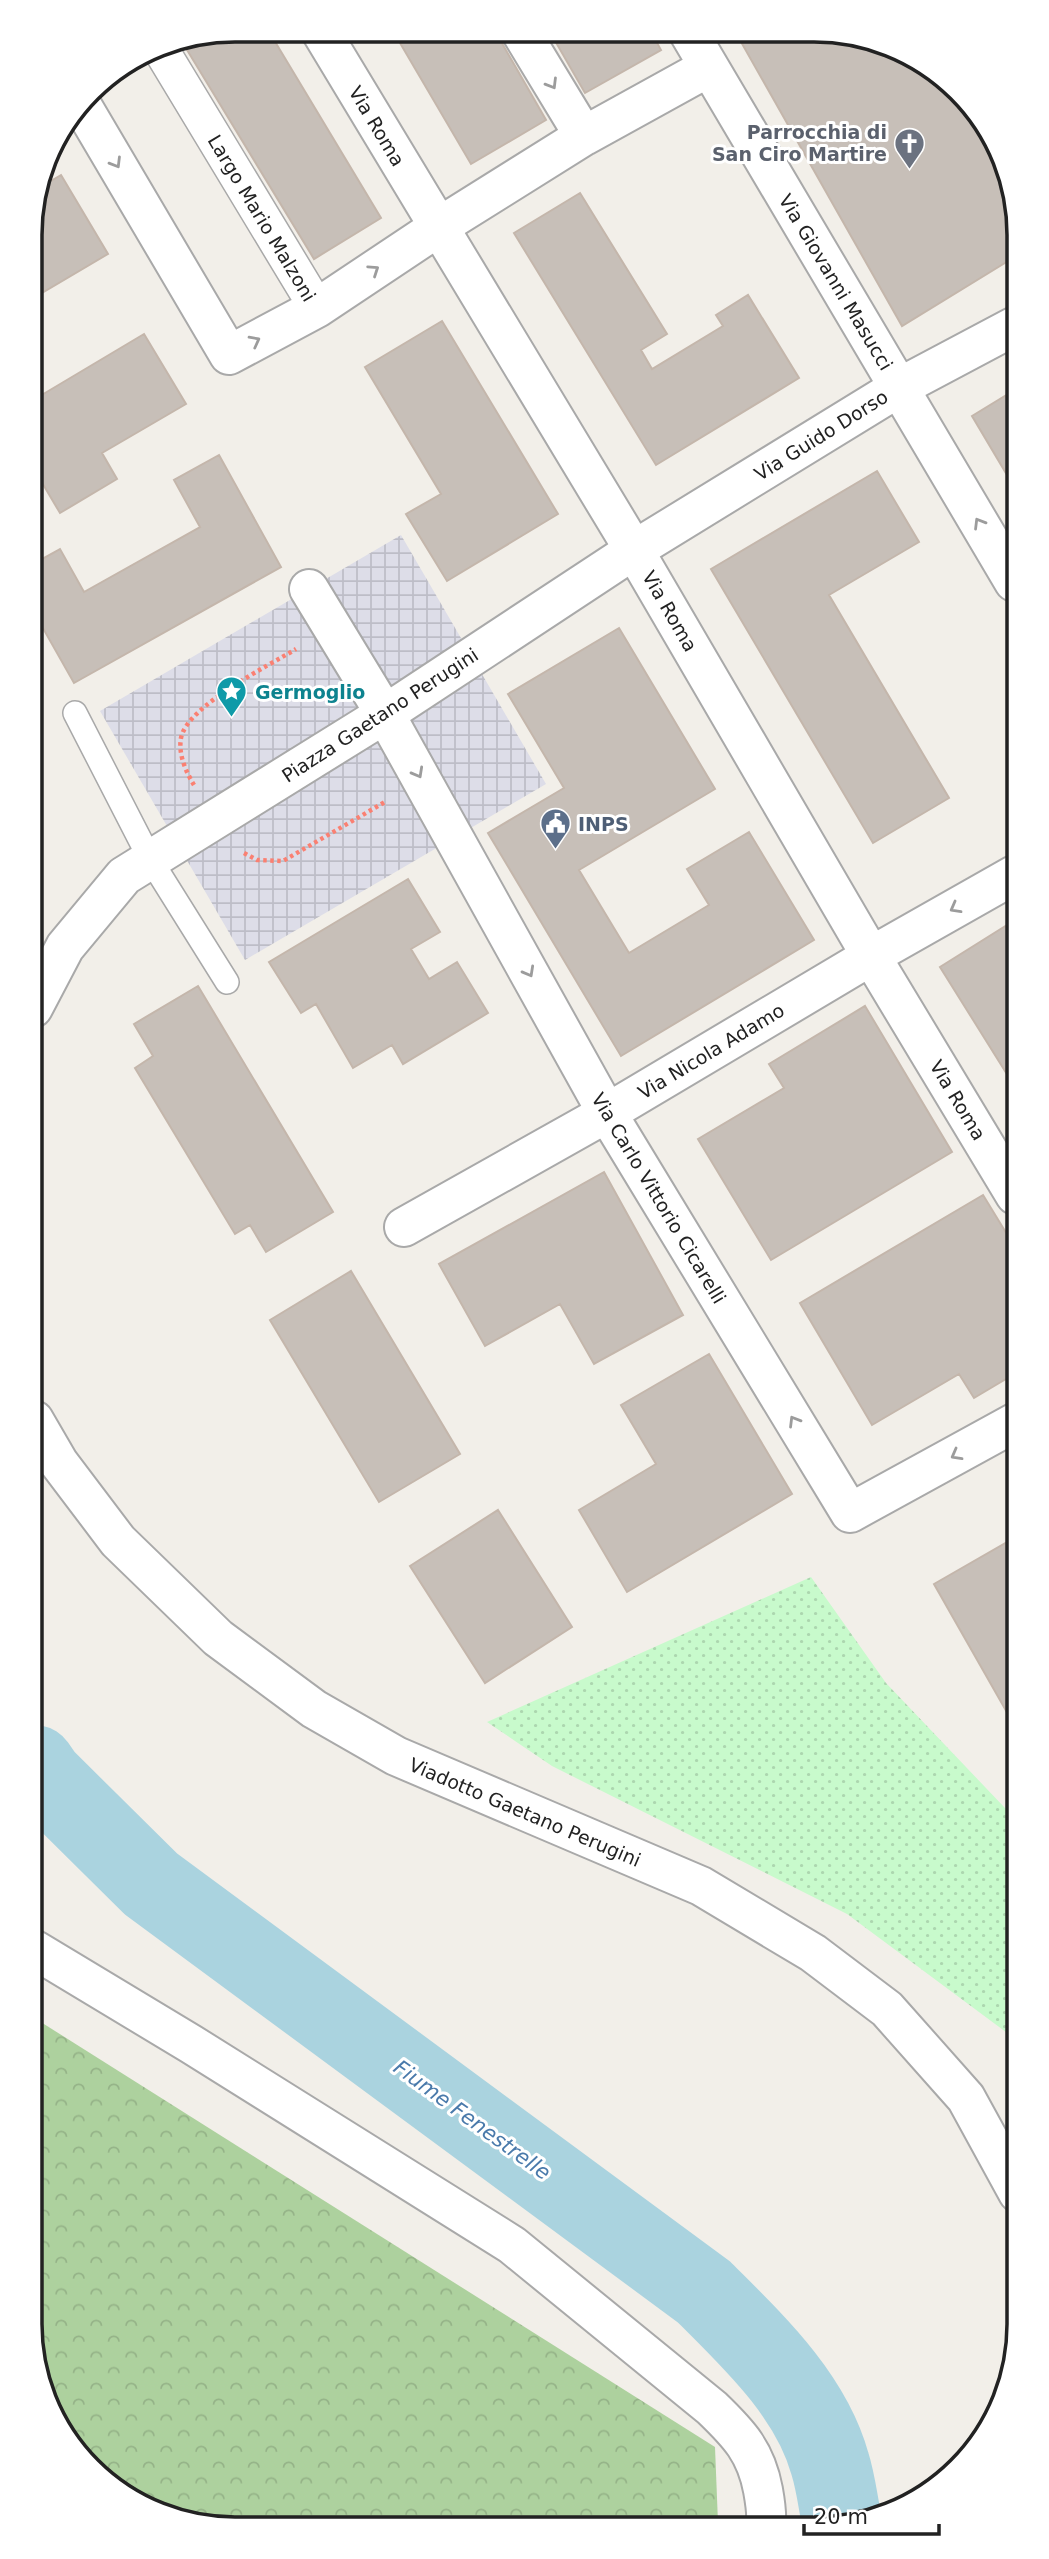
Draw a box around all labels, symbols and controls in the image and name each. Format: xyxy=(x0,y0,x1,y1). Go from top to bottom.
one-way arrow xyxy=(544,76,557,89)
street label: Via Roma xyxy=(344,82,410,170)
place label: Parrocchia di San Ciro Martire xyxy=(712,121,887,165)
church icon: Parrocchia di San Ciro Martire xyxy=(893,126,927,170)
street label: Largo Mario Malzoni xyxy=(204,131,320,305)
one-way arrow xyxy=(108,156,121,169)
street label: Via Giovanni Masucci xyxy=(775,190,897,374)
one-way arrow xyxy=(366,265,379,278)
one-way arrow xyxy=(248,335,260,349)
street label: Via Guido Dorso xyxy=(750,385,892,485)
one-way arrow xyxy=(974,518,987,531)
street label: Via Roma xyxy=(638,567,702,655)
street label: Piazza Gaetano Perugini xyxy=(278,643,482,787)
place icon: Germoglio xyxy=(215,675,249,719)
place label: Germoglio xyxy=(255,681,365,703)
one-way arrow xyxy=(410,766,423,779)
public building icon: INPS xyxy=(538,807,572,851)
place label: INPS xyxy=(578,813,629,835)
one-way arrow xyxy=(950,900,962,913)
one-way arrow xyxy=(521,965,534,978)
street label: Via Nicola Adamo xyxy=(634,999,788,1103)
street label: Via Roma xyxy=(925,1056,991,1144)
street label: Via Carlo Vittorio Cicarelli xyxy=(587,1089,731,1307)
one-way arrow xyxy=(790,1416,803,1429)
one-way arrow xyxy=(951,1447,963,1460)
street label: Viadotto Gaetano Perugini xyxy=(406,1753,644,1871)
water label: Fiume Fenestrelle xyxy=(389,2055,555,2185)
scale bar xyxy=(804,2492,939,2536)
text: 20 m xyxy=(814,2505,868,2529)

